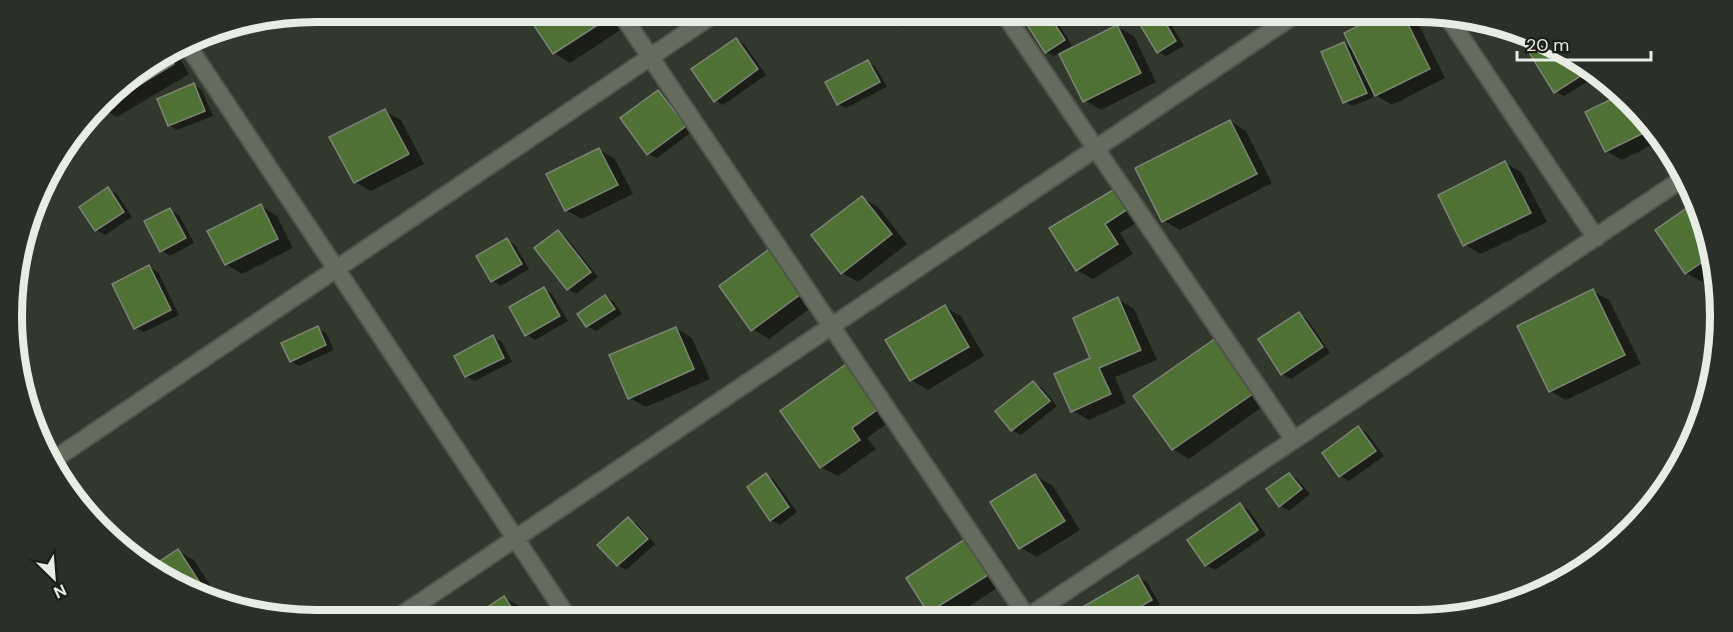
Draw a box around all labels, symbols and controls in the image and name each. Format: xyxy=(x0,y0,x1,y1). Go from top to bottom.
scale bar xyxy=(1517,24,1650,62)
text: 20 m xyxy=(1526,33,1569,57)
north arrow xyxy=(24,548,84,608)
text: N xyxy=(50,579,70,603)

